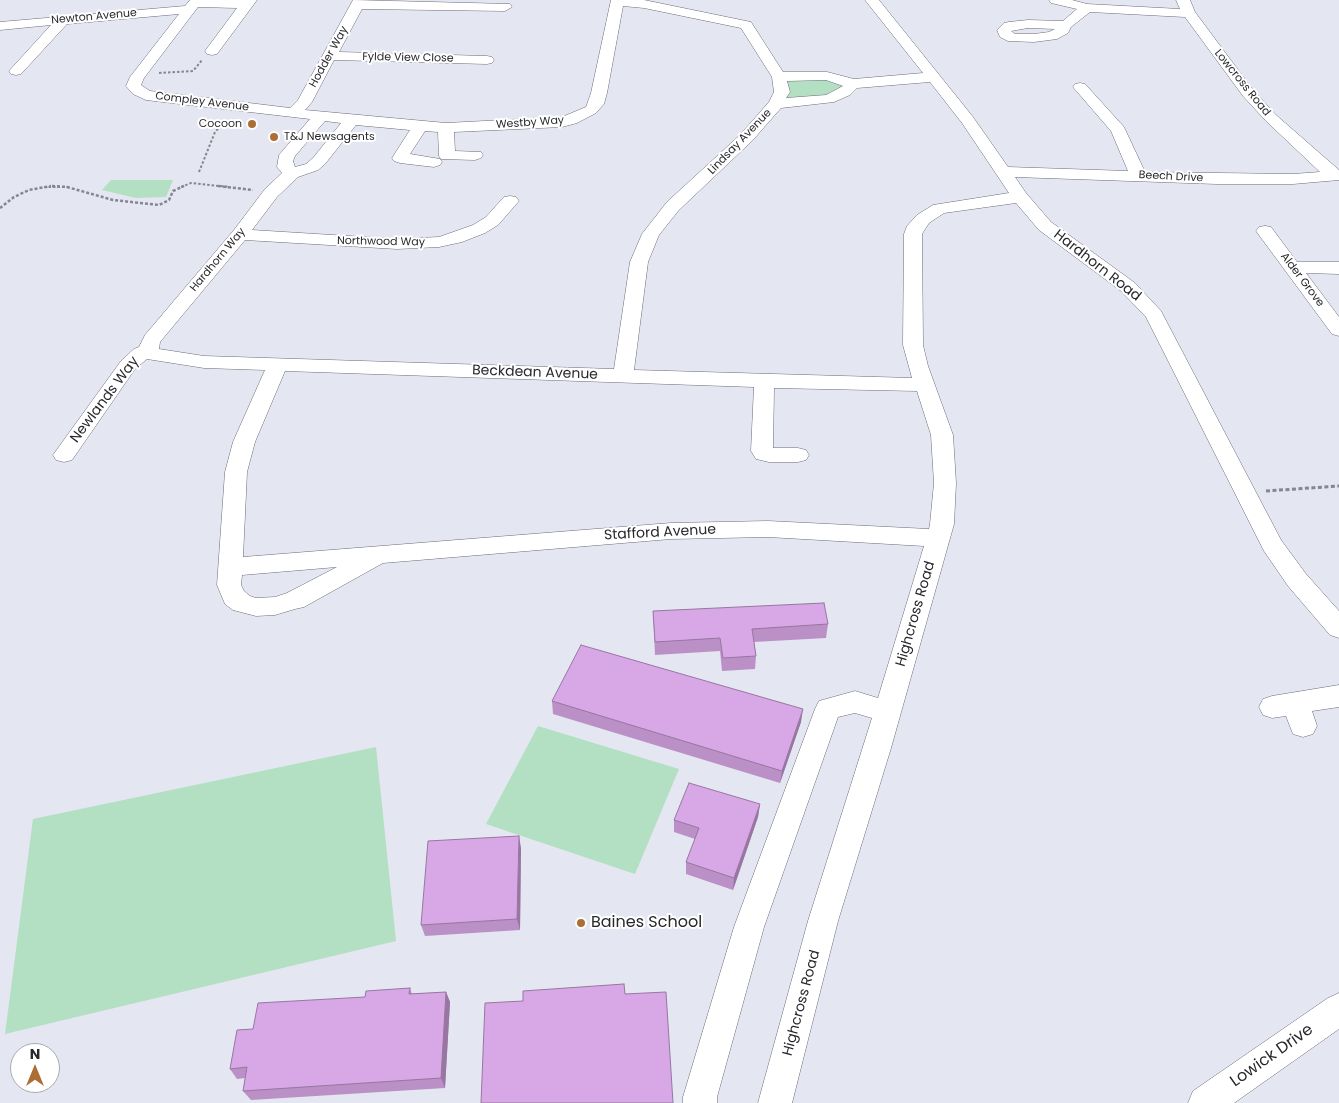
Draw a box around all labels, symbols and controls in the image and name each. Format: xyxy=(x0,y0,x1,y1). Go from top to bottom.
street label: Newton Avenue xyxy=(51,7,137,27)
street label: Hodder Way xyxy=(307,24,351,90)
street label: Lowcross Road xyxy=(1211,47,1273,119)
street label: Fylde View Close xyxy=(362,51,454,65)
street label: Compley Avenue xyxy=(154,90,250,114)
street label: Lindsay Avenue xyxy=(706,107,774,177)
street label: Westby Way xyxy=(496,114,564,132)
place label: Cocoon xyxy=(199,117,242,131)
marker: Cocoon xyxy=(246,118,258,130)
place label: T&J Newsagents xyxy=(284,130,375,144)
marker: T&J Newsagents xyxy=(268,131,280,143)
street label: Beech Drive xyxy=(1138,169,1204,185)
street label: Hardhorn Way xyxy=(188,225,248,295)
street label: Hardhorn Road xyxy=(1050,227,1144,305)
street label: Northwood Way xyxy=(337,235,425,249)
street label: Alder Grove xyxy=(1277,250,1327,310)
street label: Newlands Way xyxy=(67,354,143,446)
street label: Beckdean Avenue xyxy=(472,362,598,384)
street label: Stafford Avenue xyxy=(604,522,716,544)
street label: Highcross Road xyxy=(893,559,939,669)
place label: Baines School xyxy=(591,913,702,933)
marker: Baines School xyxy=(575,917,587,929)
street label: Highcross Road xyxy=(780,948,824,1058)
street label: Lowick Drive xyxy=(1227,1020,1317,1092)
north arrow xyxy=(10,1043,60,1093)
text: N xyxy=(30,1044,40,1064)

